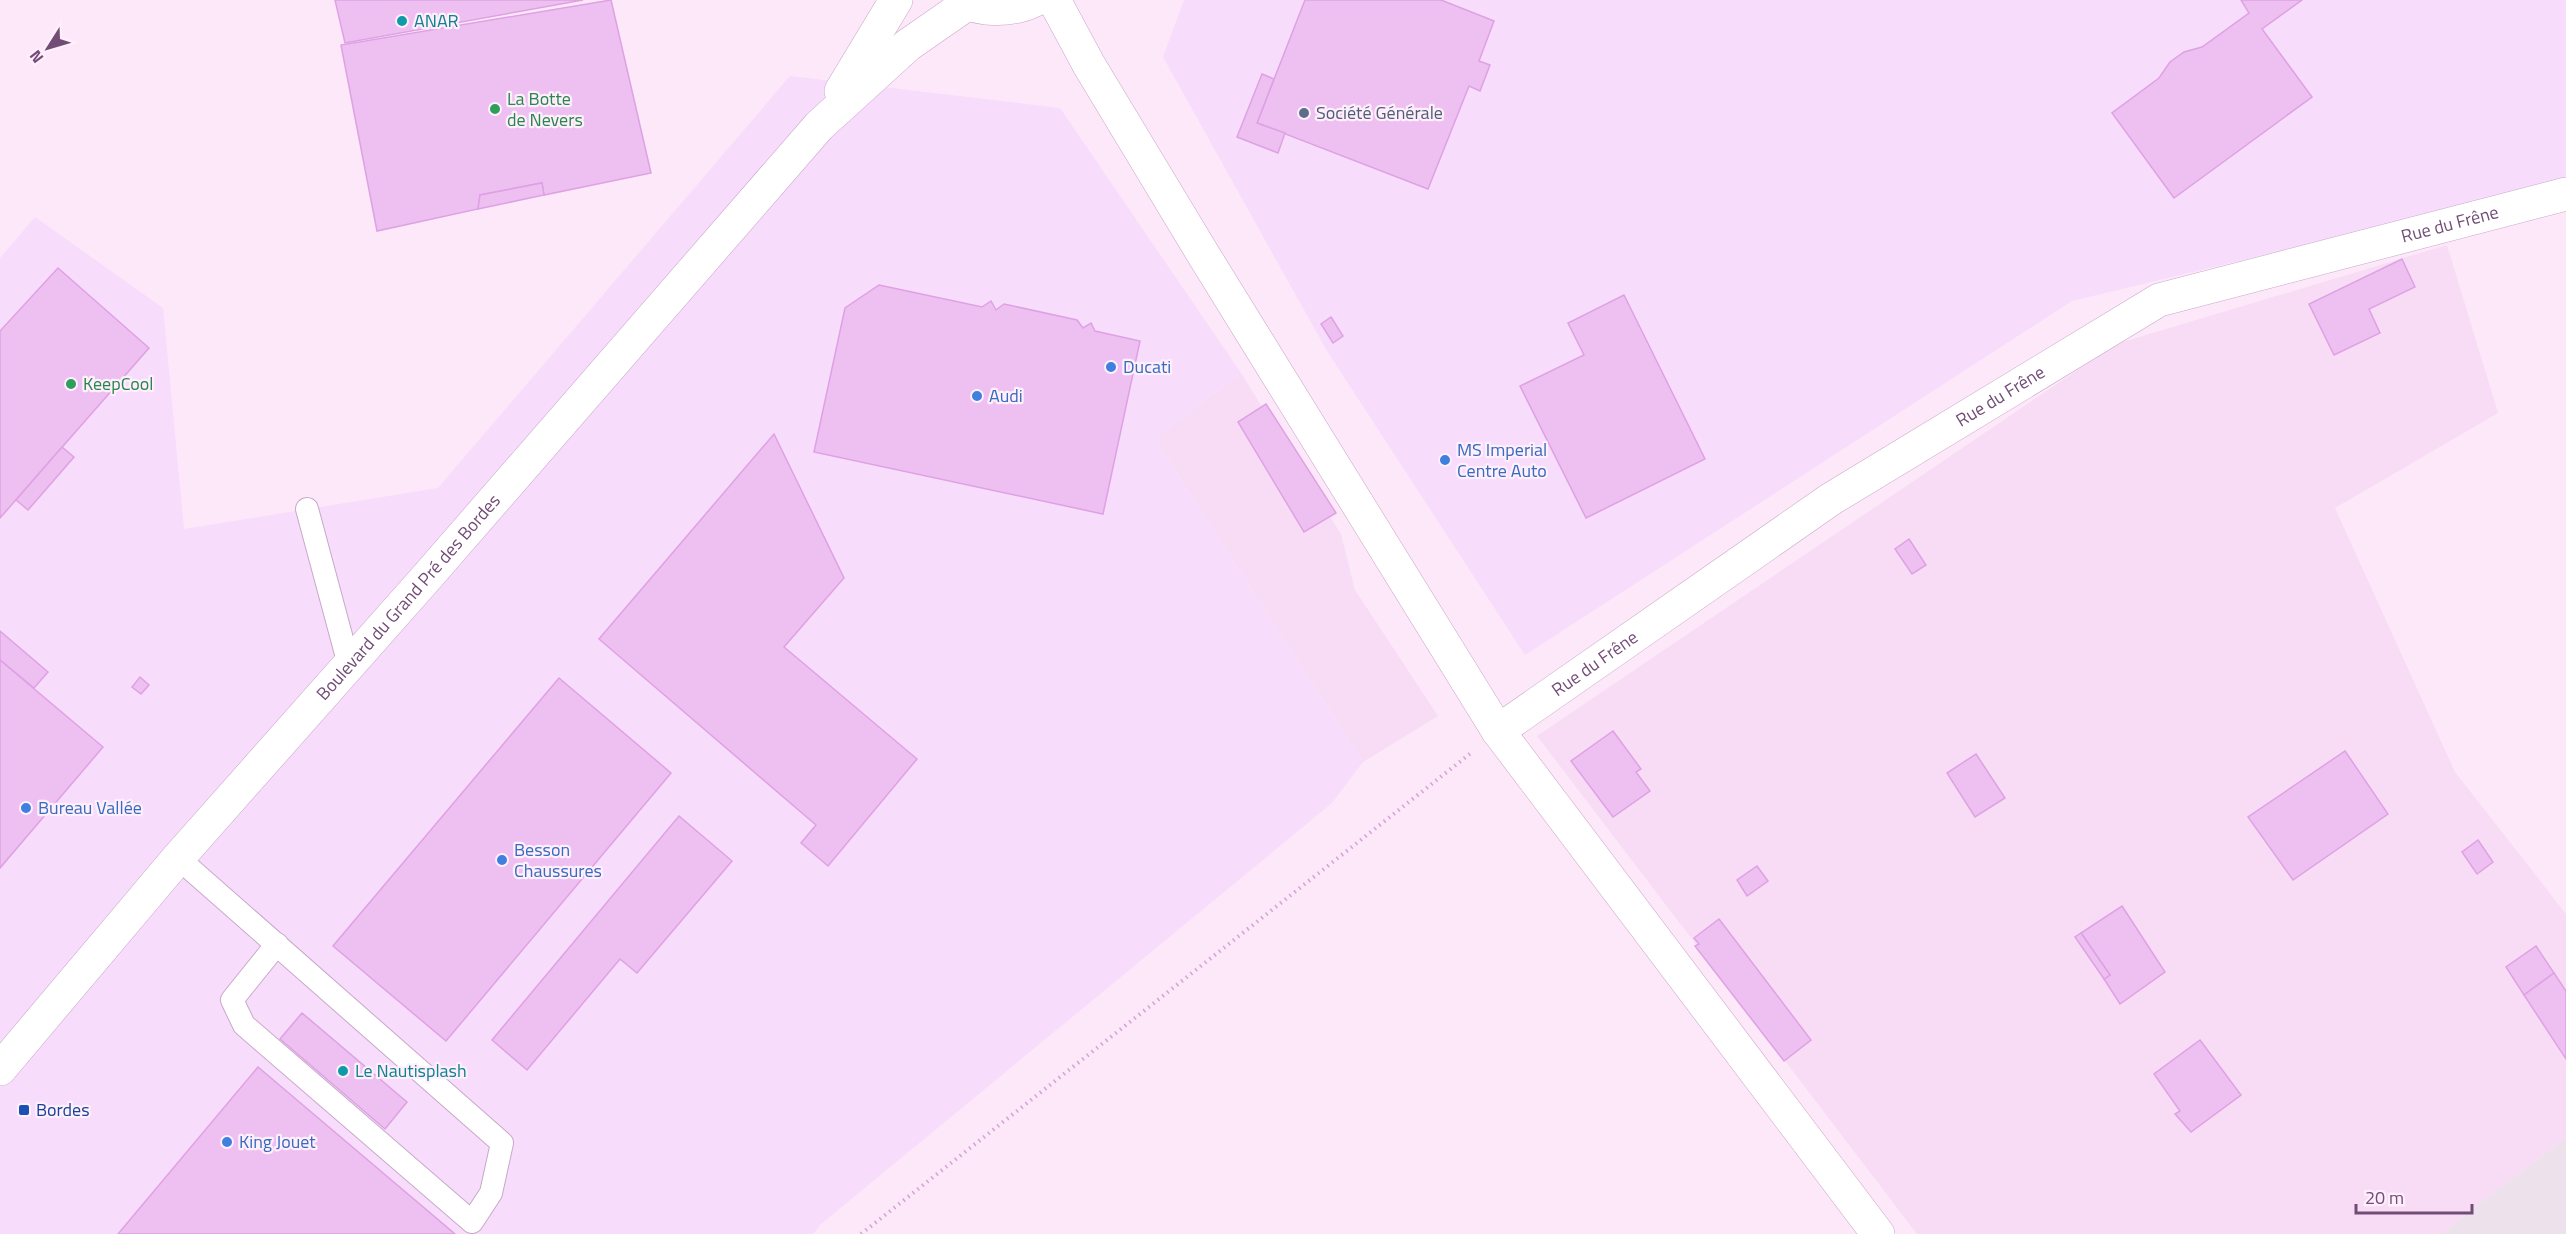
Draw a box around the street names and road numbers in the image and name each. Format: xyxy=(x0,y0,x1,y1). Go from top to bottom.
street label: Rue du Frêne xyxy=(2398,198,2501,249)
street label: Rue du Frêne xyxy=(1951,358,2050,433)
street label: Boulevard du Grand Pré des Bordes xyxy=(310,488,506,706)
street label: Rue du Frêne xyxy=(1546,624,1643,703)

